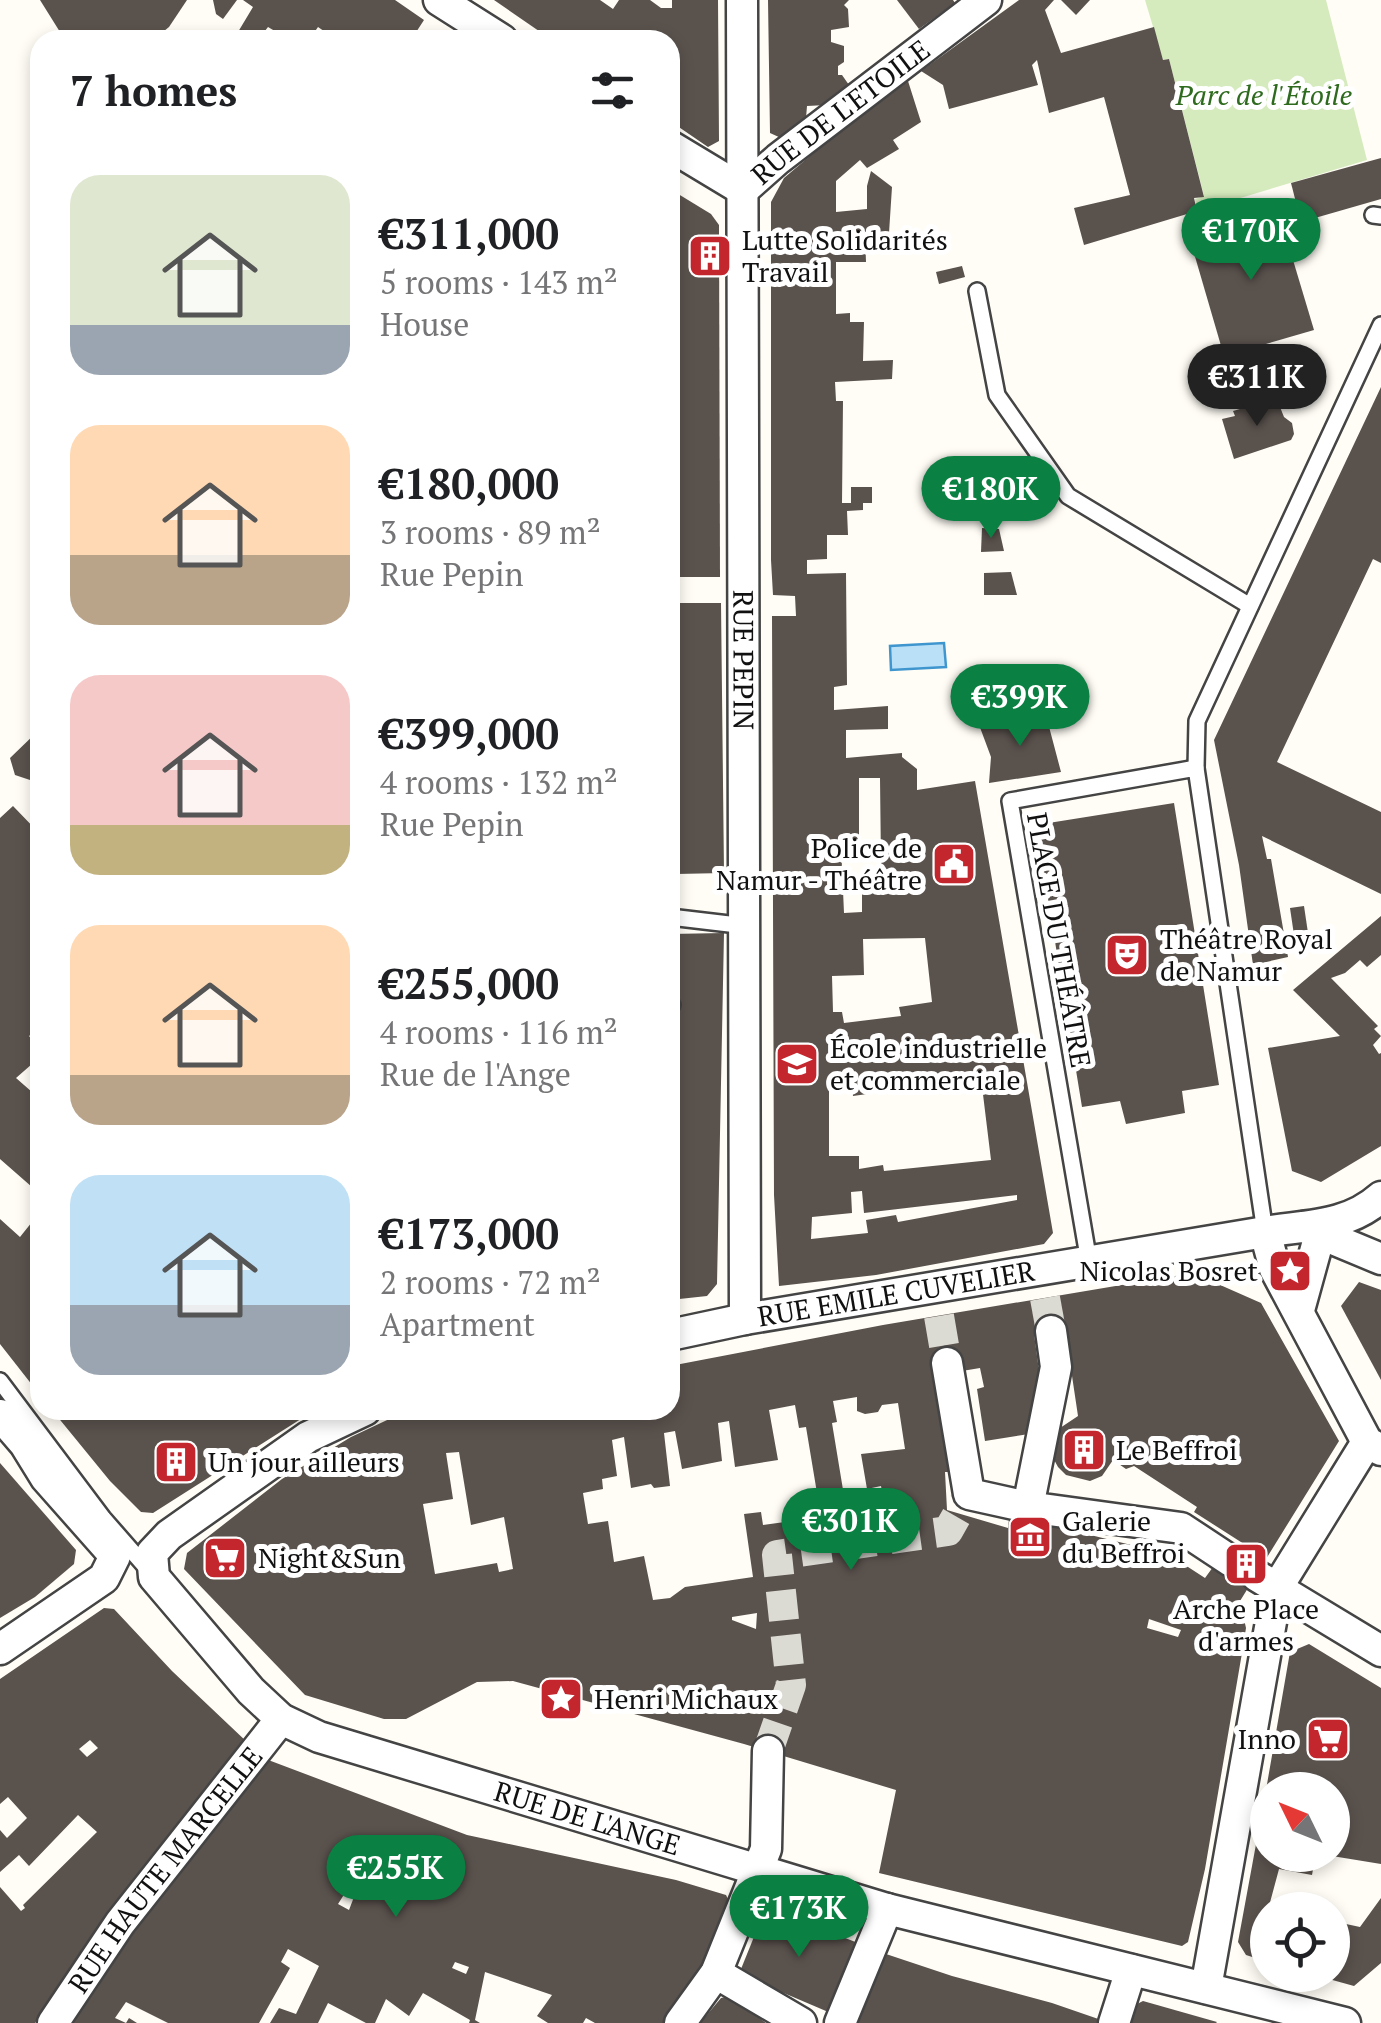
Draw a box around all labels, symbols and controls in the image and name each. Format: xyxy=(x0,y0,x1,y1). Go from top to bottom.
street label: RUE DE L'ETOILE xyxy=(743,31,937,192)
text: 7 homes xyxy=(70,62,237,118)
icon: filters xyxy=(585,63,640,118)
park label: Parc de l'Étoile xyxy=(1175,76,1353,113)
pin: €170K xyxy=(1181,198,1321,283)
text: €311,000 xyxy=(380,205,559,261)
text: €170K xyxy=(1203,209,1299,251)
icon: home xyxy=(150,215,270,335)
place label: Lutte Solidarités Travail xyxy=(742,221,948,290)
building icon: Lutte Solidarités Travail xyxy=(687,233,733,279)
text: 5 rooms · 143 m² xyxy=(380,261,618,303)
text: House xyxy=(380,303,469,345)
pin: €311K xyxy=(1187,344,1327,429)
text: €311K xyxy=(1209,355,1305,397)
text: €180,000 xyxy=(380,455,559,511)
pin: €180K xyxy=(921,456,1061,541)
icon: home xyxy=(150,465,270,585)
text: €180K xyxy=(943,467,1039,509)
text: 3 rooms · 89 m² xyxy=(380,511,601,553)
text: Rue Pepin xyxy=(380,553,524,595)
street label: RUE PEPIN xyxy=(725,590,763,730)
pin: €399K xyxy=(950,664,1090,749)
text: €399K xyxy=(972,675,1068,717)
text: €399,000 xyxy=(380,705,559,761)
icon: home xyxy=(150,715,270,835)
text: 4 rooms · 132 m² xyxy=(380,761,618,803)
text: Rue Pepin xyxy=(380,803,524,845)
street label: PLACE DU THÉÂTRE xyxy=(1019,809,1100,1070)
place label: Police de Namur - Théâtre xyxy=(716,829,922,898)
public building icon: Police de Namur - Théâtre xyxy=(931,841,977,887)
place label: Théâtre Royal de Namur xyxy=(1160,920,1333,989)
theatre icon: Théâtre Royal de Namur xyxy=(1104,932,1150,978)
text: €255,000 xyxy=(380,955,559,1011)
icon: home xyxy=(150,965,270,1085)
text: 4 rooms · 116 m² xyxy=(380,1011,618,1053)
place label: École industrielle et commerciale xyxy=(830,1029,1047,1098)
school or university icon: École industrielle et commerciale xyxy=(774,1041,820,1087)
text: Rue de l'Ange xyxy=(380,1053,571,1095)
text: €173,000 xyxy=(380,1205,559,1261)
icon: home xyxy=(150,1215,270,1335)
place icon: Nicolas Bosret xyxy=(1267,1248,1313,1294)
street label: RUE EMILE CUVELIER xyxy=(755,1252,1038,1335)
place label: Nicolas Bosret xyxy=(1079,1252,1259,1289)
text: 2 rooms · 72 m² xyxy=(380,1261,601,1303)
text: Apartment xyxy=(380,1303,535,1345)
building icon: Le Beffroi xyxy=(1061,1427,1107,1473)
place label: Le Beffroi xyxy=(1116,1431,1237,1468)
building icon: Un jour ailleurs xyxy=(153,1439,199,1485)
place label: Un jour ailleurs xyxy=(208,1443,400,1480)
pin: €301K xyxy=(781,1488,921,1573)
text: €301K xyxy=(803,1499,899,1541)
place label: Galerie du Beffroi xyxy=(1062,1502,1186,1571)
museum icon: Galerie du Beffroi xyxy=(1007,1514,1053,1560)
supermarket icon: Night&Sun xyxy=(202,1535,248,1581)
place label: Night&Sun xyxy=(258,1539,401,1576)
building icon: Arche Place d'armes xyxy=(1223,1541,1269,1587)
place label: Arche Place d'armes xyxy=(1173,1590,1319,1659)
place icon: Henri Michaux xyxy=(538,1676,584,1722)
place label: Henri Michaux xyxy=(594,1680,778,1717)
supermarket icon: Inno xyxy=(1305,1716,1351,1762)
place label: Inno xyxy=(1237,1720,1296,1757)
street label: RUE HAUTE MARCELLE xyxy=(59,1739,270,2000)
street label: RUE DE L'ANGE xyxy=(490,1772,685,1863)
north arrow xyxy=(1250,1772,1350,1872)
map controls xyxy=(1250,1772,1350,1992)
pin: €255K xyxy=(326,1835,466,1920)
text: €255K xyxy=(348,1846,444,1888)
pin: €173K xyxy=(729,1875,869,1960)
text: €173K xyxy=(751,1886,847,1928)
button: locate xyxy=(1250,1892,1350,1992)

